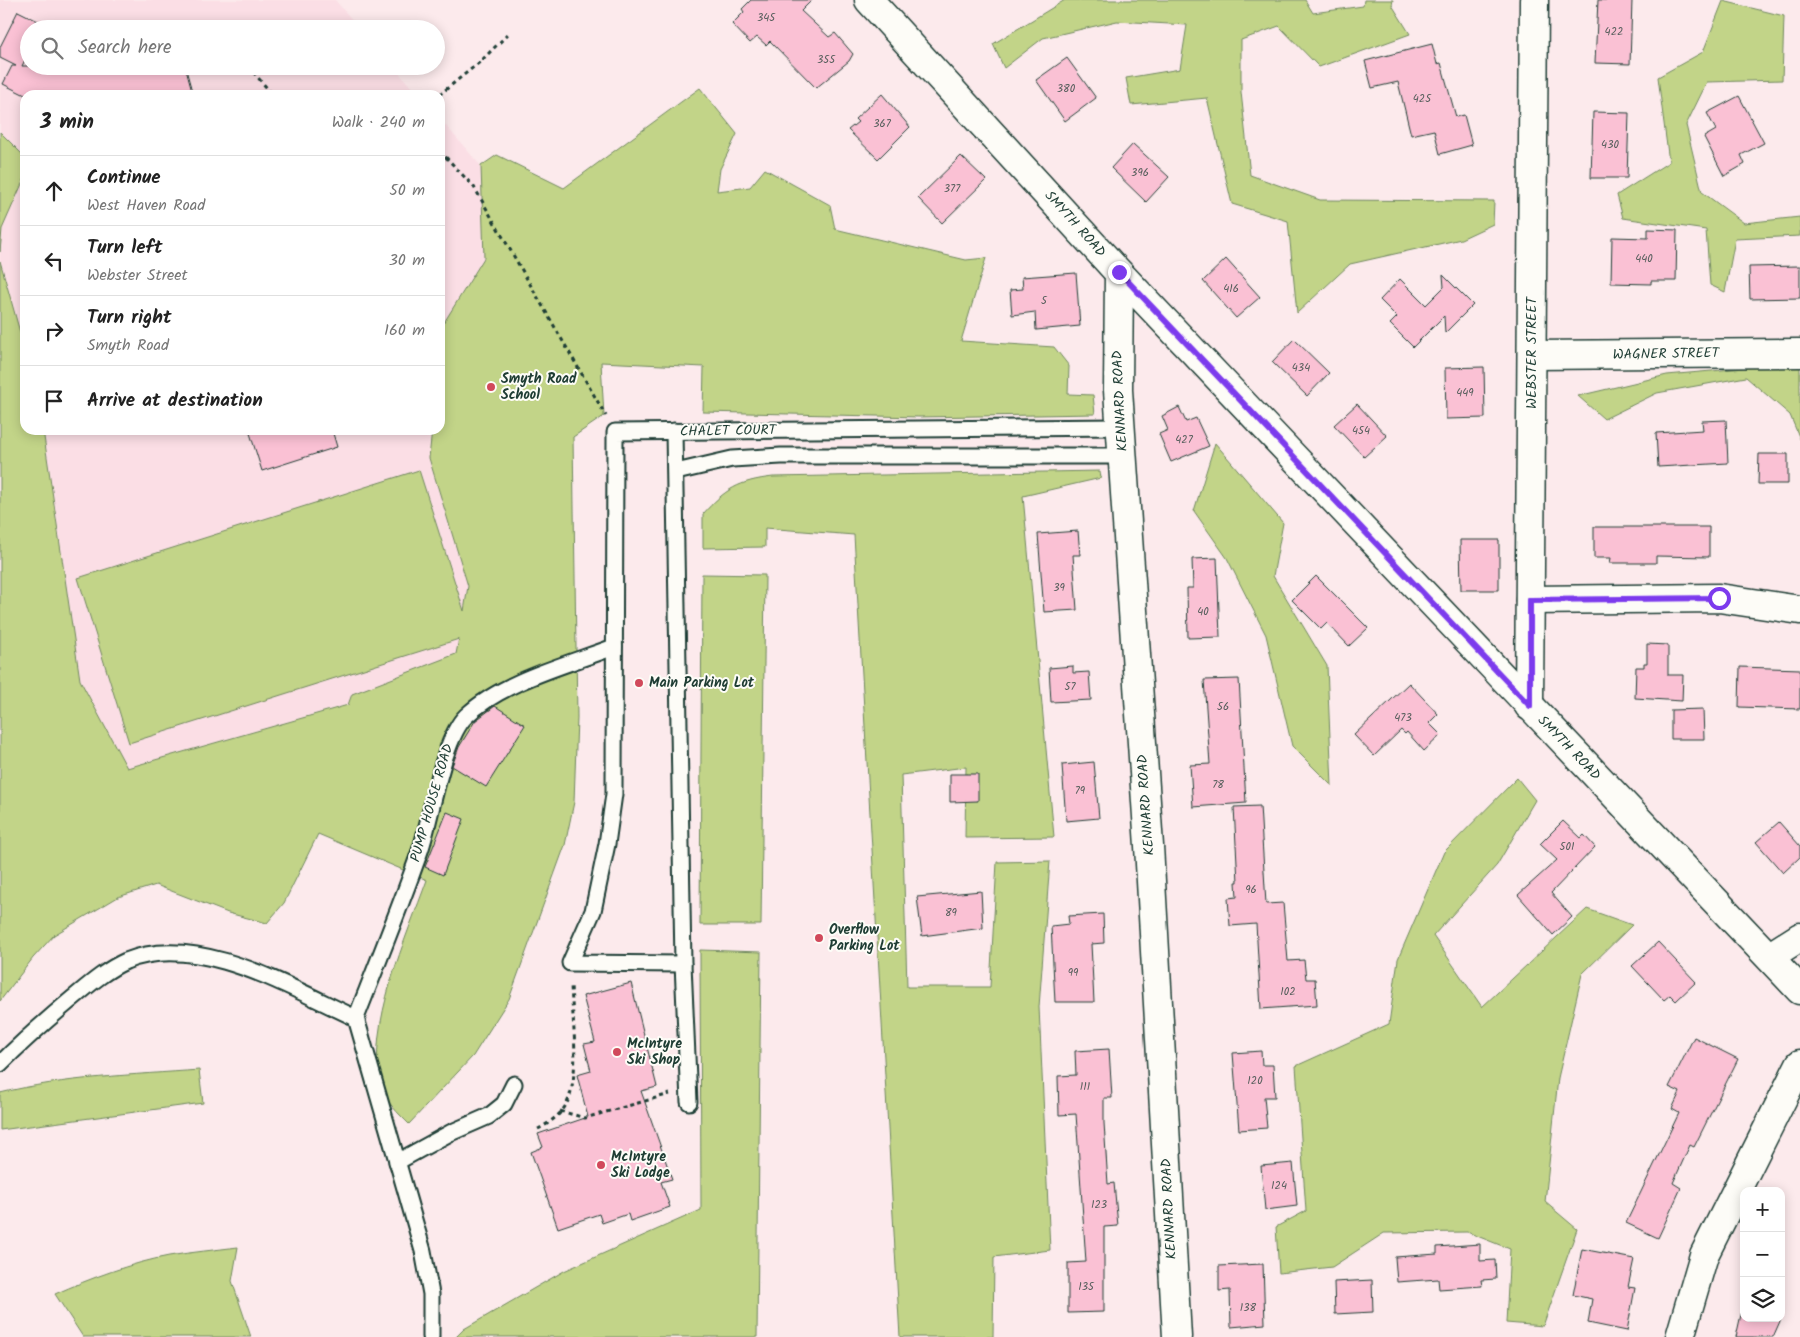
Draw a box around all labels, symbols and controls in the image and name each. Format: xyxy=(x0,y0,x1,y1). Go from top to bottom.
house number: 345 xyxy=(757,9,776,27)
search box xyxy=(20,20,445,75)
house number: 422 xyxy=(1605,23,1623,41)
text: Search here xyxy=(78,33,172,63)
icon: search xyxy=(38,34,66,62)
house number: 355 xyxy=(817,51,836,69)
house number: 380 xyxy=(1057,80,1076,98)
house number: 425 xyxy=(1413,90,1432,108)
text: 3 min xyxy=(40,106,94,139)
text: Walk · 240 m xyxy=(332,110,425,135)
house number: 367 xyxy=(873,115,892,133)
house number: 430 xyxy=(1601,136,1619,154)
text: Continue xyxy=(87,163,160,193)
house number: 396 xyxy=(1131,164,1149,182)
icon: ahead xyxy=(40,177,68,205)
text: 50 m xyxy=(389,178,425,203)
house number: 377 xyxy=(944,180,961,198)
street label: SMYTH ROAD xyxy=(1039,186,1111,262)
text: West Haven Road xyxy=(87,193,205,218)
text: Turn left xyxy=(87,233,162,263)
icon: left xyxy=(40,247,68,275)
text: 30 m xyxy=(389,248,425,273)
house number: 440 xyxy=(1635,250,1653,268)
route end xyxy=(1108,261,1131,284)
text: Webster Street xyxy=(87,263,188,288)
house number: 416 xyxy=(1223,280,1239,298)
house number: 5 xyxy=(1041,292,1048,310)
street label: WEBSTER STREET xyxy=(1521,296,1543,409)
text: Turn right xyxy=(87,303,172,333)
icon: right xyxy=(40,317,68,345)
text: 160 m xyxy=(384,318,425,343)
text: Smyth Road xyxy=(87,333,169,358)
street label: WAGNER STREET xyxy=(1613,342,1721,366)
street label: KENNARD ROAD xyxy=(1106,350,1134,452)
house number: 434 xyxy=(1292,359,1310,377)
place label: Smyth Road School xyxy=(501,368,577,406)
marker: Smyth Road School xyxy=(485,381,497,393)
house number: 449 xyxy=(1456,384,1474,402)
text: Arrive at destination xyxy=(87,386,263,416)
icon: arrive xyxy=(40,387,68,415)
street label: CHALET COURT xyxy=(680,419,778,443)
house number: 454 xyxy=(1352,422,1370,440)
house number: 427 xyxy=(1175,431,1194,449)
house number: 39 xyxy=(1053,579,1065,597)
route start xyxy=(1708,587,1731,610)
house number: 40 xyxy=(1197,603,1209,621)
place label: Main Parking Lot xyxy=(649,672,755,694)
marker: Main Parking Lot xyxy=(633,677,645,689)
house number: 57 xyxy=(1065,678,1076,696)
house number: 56 xyxy=(1217,698,1229,716)
house number: 473 xyxy=(1394,709,1412,727)
street label: SMYTH ROAD xyxy=(1532,710,1606,786)
street label: PUMP HOUSE ROAD xyxy=(405,741,459,865)
street label: KENNARD ROAD xyxy=(1132,754,1160,856)
house number: 78 xyxy=(1212,776,1224,794)
house number: 79 xyxy=(1075,782,1086,800)
house number: 501 xyxy=(1560,838,1574,856)
house number: 96 xyxy=(1245,881,1257,899)
house number: 89 xyxy=(945,904,958,922)
place label: Overflow Parking Lot xyxy=(829,919,900,957)
marker: Overflow Parking Lot xyxy=(813,932,825,944)
house number: 99 xyxy=(1068,964,1079,982)
house number: 102 xyxy=(1280,983,1296,1001)
place label: McIntyre Ski Shop xyxy=(627,1033,682,1071)
marker: McIntyre Ski Shop xyxy=(611,1046,623,1058)
house number: 120 xyxy=(1247,1072,1263,1090)
house number: 111 xyxy=(1080,1078,1090,1096)
place label: McIntyre Ski Lodge xyxy=(611,1146,670,1184)
street label: KENNARD ROAD xyxy=(1155,1158,1183,1260)
marker: McIntyre Ski Lodge xyxy=(595,1159,607,1171)
house number: 124 xyxy=(1271,1177,1287,1195)
map controls xyxy=(1740,1187,1785,1322)
button: + xyxy=(1740,1187,1785,1232)
house number: 123 xyxy=(1091,1196,1107,1214)
button: − xyxy=(1740,1232,1785,1277)
button: layers xyxy=(1740,1277,1785,1322)
house number: 135 xyxy=(1078,1278,1095,1296)
house number: 138 xyxy=(1240,1299,1257,1317)

